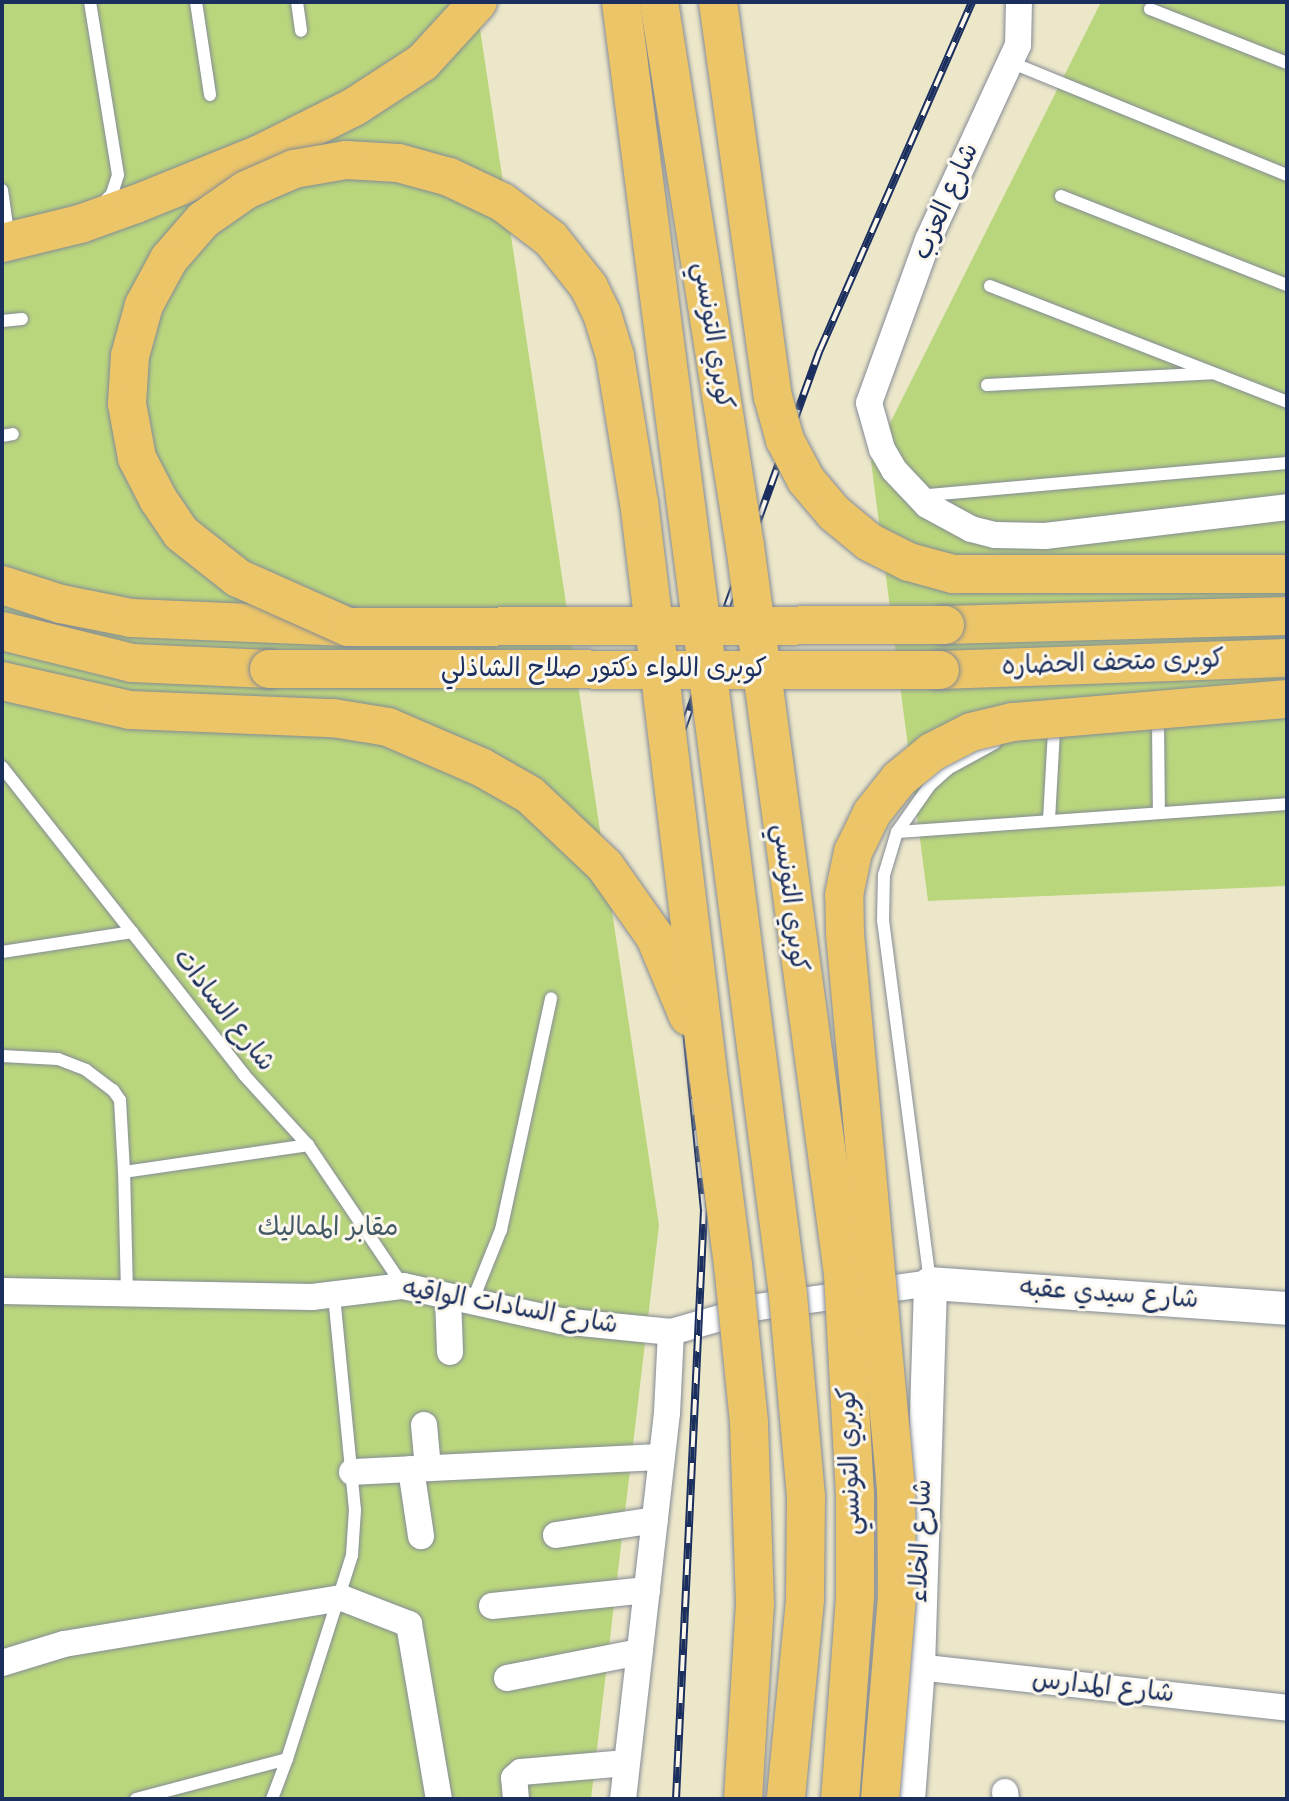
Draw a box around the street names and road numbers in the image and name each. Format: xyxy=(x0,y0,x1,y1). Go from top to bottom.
street label: شارع العزب xyxy=(907,139,987,265)
street label: كوبري التونسي xyxy=(685,260,739,412)
street label: كوبرى متحف الحضاره xyxy=(1001,645,1225,683)
street label: كوبرى اللواء دكتور صلاح الشاذلي xyxy=(441,654,767,686)
street label: كوبري التونسي xyxy=(764,822,814,974)
street label: شارع السادات xyxy=(165,943,281,1079)
street label: شارع سيدي عقبه xyxy=(1019,1273,1199,1317)
street label: شارع السادات الواقيه xyxy=(400,1274,620,1342)
street label: كوبري التونسي xyxy=(833,1386,869,1536)
street label: شارع الخلاء xyxy=(904,1479,940,1603)
street label: شارع المدارس xyxy=(1030,1665,1176,1711)

